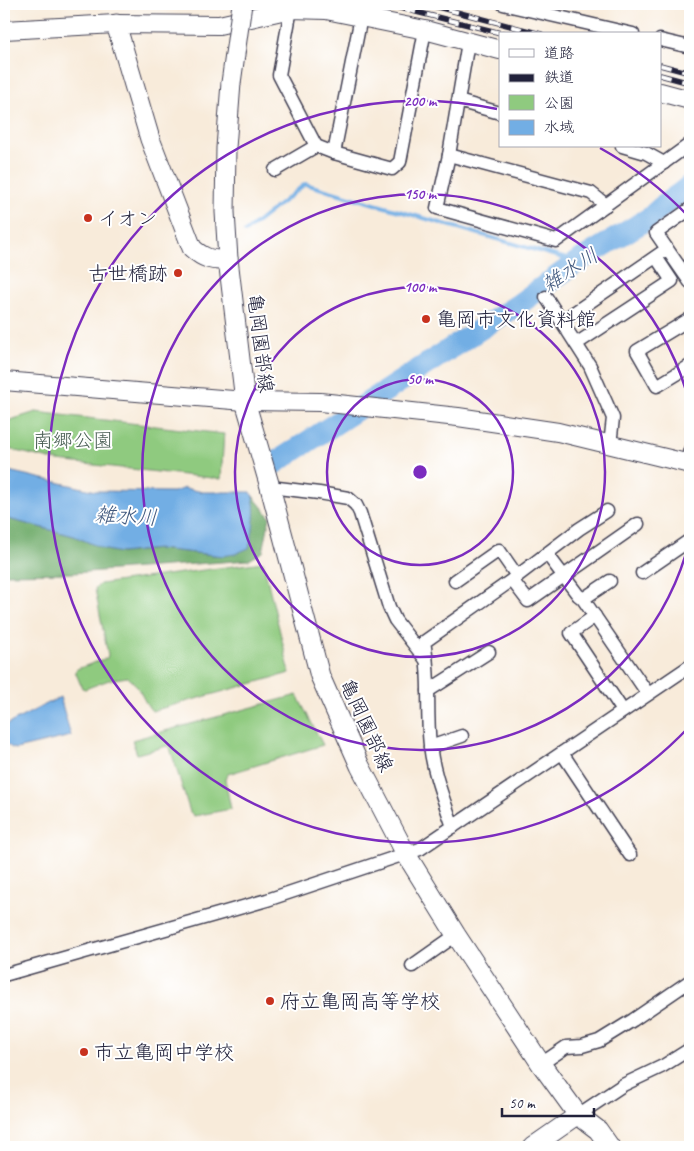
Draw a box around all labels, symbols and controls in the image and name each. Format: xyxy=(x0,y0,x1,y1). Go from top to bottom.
legend xyxy=(499,32,662,148)
text: 道路 xyxy=(544,44,574,63)
text: 鉄道 xyxy=(544,68,574,87)
text: 200 m xyxy=(404,92,438,111)
text: 公園 xyxy=(544,94,574,113)
text: 水域 xyxy=(544,118,574,137)
text: 150 m xyxy=(404,185,438,204)
place label: イオン xyxy=(98,206,157,231)
marker: イオン xyxy=(82,212,94,224)
water label: 雑水川 xyxy=(537,242,603,298)
place label: 古世橋跡 xyxy=(88,261,168,286)
marker: 古世橋跡 xyxy=(172,267,184,279)
text: 100 m xyxy=(404,278,438,297)
street label: 亀岡園部線 xyxy=(242,292,279,394)
place label: 亀岡市文化資料館 xyxy=(436,307,596,332)
marker: 亀岡市文化資料館 xyxy=(420,313,432,325)
text: 50 m xyxy=(407,370,434,389)
park label: 南郷公園 xyxy=(33,428,113,453)
centre of rings xyxy=(411,463,429,481)
water label: 雑水川 xyxy=(94,501,158,531)
street label: 亀岡園部線 xyxy=(334,675,399,776)
place label: 府立亀岡高等学校 xyxy=(280,989,440,1014)
marker: 府立亀岡高等学校 xyxy=(264,995,276,1007)
place label: 市立亀岡中学校 xyxy=(94,1040,234,1065)
marker: 市立亀岡中学校 xyxy=(78,1046,90,1058)
scale bar xyxy=(502,1086,594,1118)
text: 50 m xyxy=(509,1094,536,1113)

